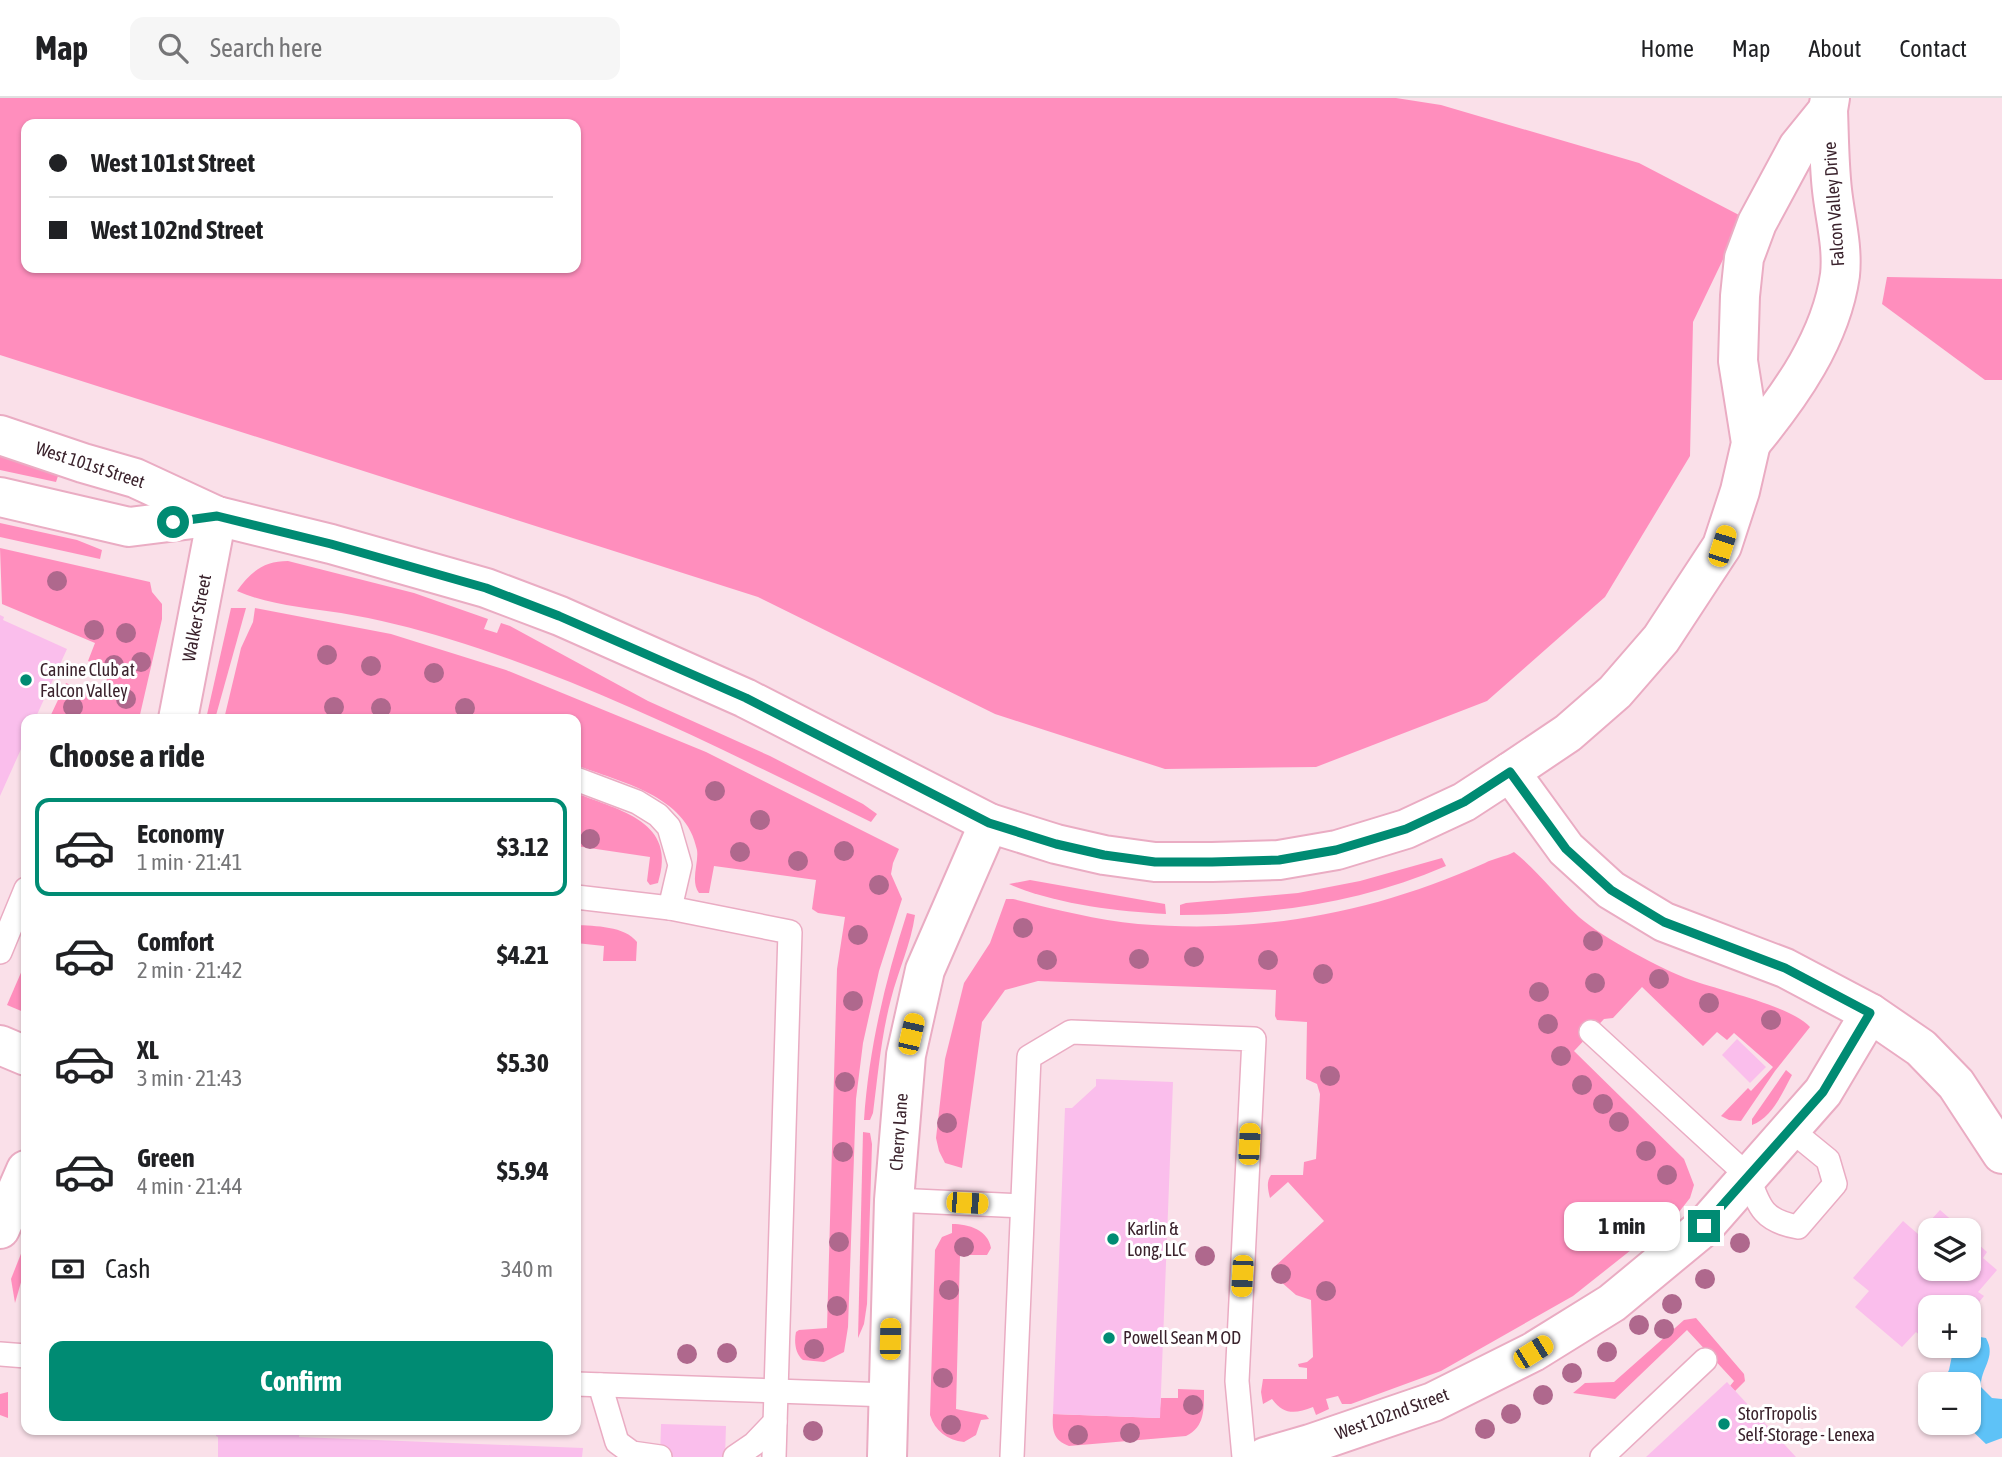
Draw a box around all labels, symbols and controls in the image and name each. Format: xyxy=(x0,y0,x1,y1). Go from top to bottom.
search box xyxy=(130,17,620,80)
text: Map xyxy=(35,29,88,67)
icon: search xyxy=(154,29,192,67)
text: Search here xyxy=(210,33,322,63)
text: Home xyxy=(1640,35,1694,62)
text: Map xyxy=(1732,35,1770,62)
text: About xyxy=(1808,35,1861,62)
text: Contact xyxy=(1899,35,1967,62)
street label: Falcon Valley Drive xyxy=(1819,141,1848,267)
text: West 101st Street xyxy=(91,148,255,178)
text: West 102nd Street xyxy=(91,215,263,245)
street label: West 101st Street xyxy=(33,437,147,492)
route start xyxy=(157,506,189,538)
car xyxy=(1706,523,1739,569)
street label: Walker Street xyxy=(178,572,215,663)
place label: Canine Club at Falcon Valley xyxy=(40,659,135,701)
marker: Canine Club at Falcon Valley xyxy=(18,672,34,688)
text: Choose a ride xyxy=(49,737,205,774)
icon: car xyxy=(53,816,116,879)
text: Economy xyxy=(137,819,224,849)
text: $3.12 xyxy=(497,832,549,862)
text: 1 min · 21:41 xyxy=(137,849,243,875)
icon: car xyxy=(53,924,116,987)
text: Comfort xyxy=(137,927,214,957)
text: $4.21 xyxy=(497,940,549,970)
text: 2 min · 21:42 xyxy=(137,957,243,983)
car xyxy=(897,1011,926,1057)
icon: car xyxy=(53,1032,116,1095)
text: XL xyxy=(137,1035,159,1065)
text: $5.30 xyxy=(497,1048,549,1078)
text: 3 min · 21:43 xyxy=(137,1065,243,1091)
street label: Cherry Lane xyxy=(885,1092,912,1171)
car xyxy=(1238,1122,1261,1166)
icon: car xyxy=(53,1140,116,1203)
text: Green xyxy=(137,1143,195,1173)
text: $5.94 xyxy=(497,1156,549,1186)
text: 4 min · 21:44 xyxy=(137,1173,243,1199)
car xyxy=(946,1191,989,1215)
callout: 1 min xyxy=(1564,1202,1680,1250)
route end xyxy=(1688,1210,1720,1242)
text: 1 min xyxy=(1599,1213,1645,1239)
place label: Karlin & Long, LLC xyxy=(1127,1218,1186,1260)
map controls xyxy=(1918,1218,1981,1435)
button: layers xyxy=(1918,1218,1981,1281)
marker: Karlin & Long, LLC xyxy=(1105,1231,1121,1247)
icon: cash xyxy=(49,1250,87,1288)
text: Cash xyxy=(105,1254,151,1284)
car xyxy=(1231,1254,1254,1298)
text: 340 m xyxy=(501,1256,553,1282)
button: + xyxy=(1918,1295,1981,1358)
car xyxy=(880,1318,901,1360)
place label: Powell Sean M OD xyxy=(1123,1327,1241,1348)
marker: Powell Sean M OD xyxy=(1101,1330,1117,1346)
car xyxy=(1510,1332,1557,1372)
button: Confirm xyxy=(49,1341,553,1421)
button: − xyxy=(1918,1372,1981,1435)
street label: West 102nd Street xyxy=(1332,1383,1451,1444)
place label: StorTropolis Self-Storage - Lenexa xyxy=(1738,1403,1875,1445)
marker: StorTropolis Self-Storage - Lenexa xyxy=(1716,1416,1732,1432)

